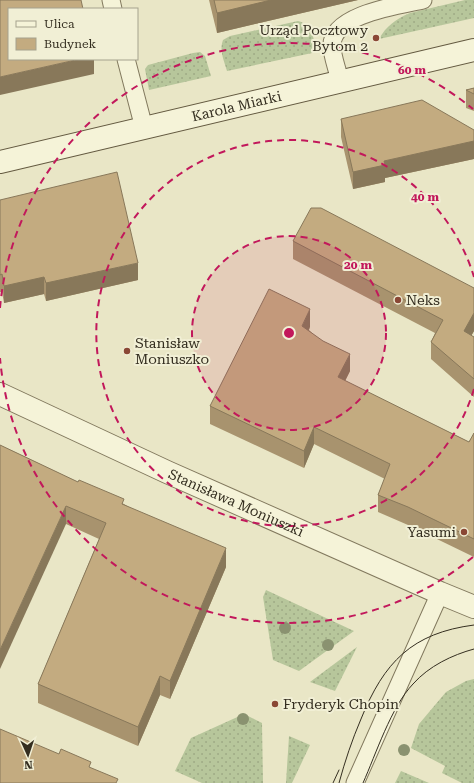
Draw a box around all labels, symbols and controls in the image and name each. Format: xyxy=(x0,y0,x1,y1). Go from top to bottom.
legend xyxy=(8,8,138,60)
text: Ulica xyxy=(44,17,75,31)
place label: Urząd Pocztowy Bytom 2 xyxy=(259,22,369,54)
marker: Urząd Pocztowy Bytom 2 xyxy=(371,33,381,43)
text: Budynek xyxy=(44,37,96,51)
text: 60 m xyxy=(398,63,426,77)
street label: Karola Miarki xyxy=(190,88,284,124)
text: 40 m xyxy=(411,190,439,204)
text: 20 m xyxy=(344,258,372,272)
place label: Neks xyxy=(406,292,440,308)
marker: Neks xyxy=(393,295,403,305)
centre of rings xyxy=(282,326,296,340)
place label: Stanisław Moniuszko xyxy=(135,335,209,367)
marker: Stanisław Moniuszko xyxy=(122,346,132,356)
street label: Stanisława Moniuszki xyxy=(166,466,307,540)
place label: Yasumi xyxy=(407,524,457,540)
marker: Yasumi xyxy=(459,527,469,537)
place label: Fryderyk Chopin xyxy=(283,696,399,712)
marker: Fryderyk Chopin xyxy=(270,699,280,709)
north arrow xyxy=(8,735,48,775)
text: N xyxy=(23,758,33,771)

